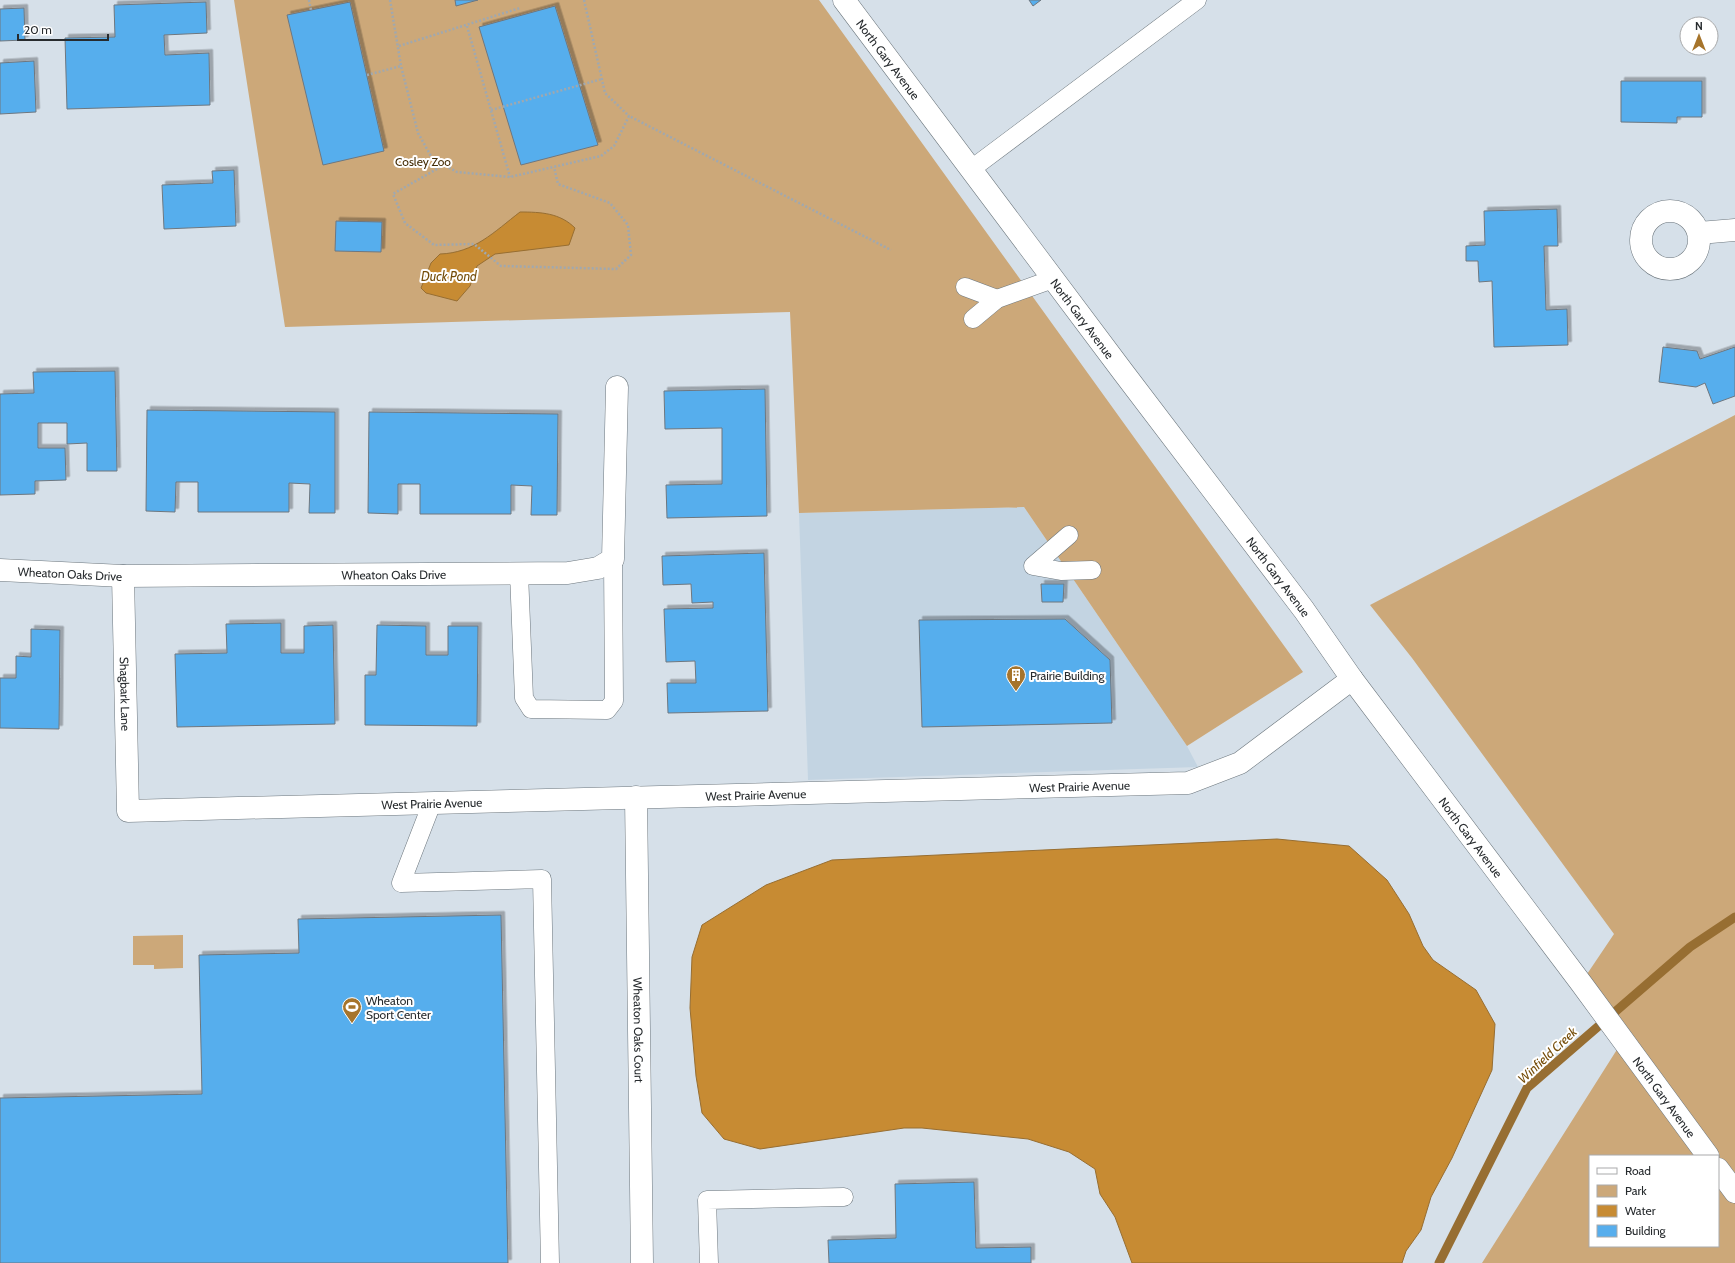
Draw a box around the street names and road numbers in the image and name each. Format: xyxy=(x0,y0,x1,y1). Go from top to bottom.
street label: North Gary Avenue xyxy=(853,16,923,102)
street label: North Gary Avenue xyxy=(1048,275,1118,361)
street label: North Gary Avenue xyxy=(1243,534,1314,619)
street label: Wheaton Oaks Drive xyxy=(17,563,123,583)
street label: Wheaton Oaks Drive xyxy=(341,566,446,582)
street label: Shagbark Lane xyxy=(117,657,134,731)
street label: West Prairie Avenue xyxy=(1029,777,1130,795)
street label: West Prairie Avenue xyxy=(705,786,806,803)
street label: West Prairie Avenue xyxy=(381,794,482,812)
street label: North Gary Avenue xyxy=(1436,794,1506,880)
street label: Wheaton Oaks Court xyxy=(631,977,647,1083)
street label: North Gary Avenue xyxy=(1630,1054,1699,1140)

